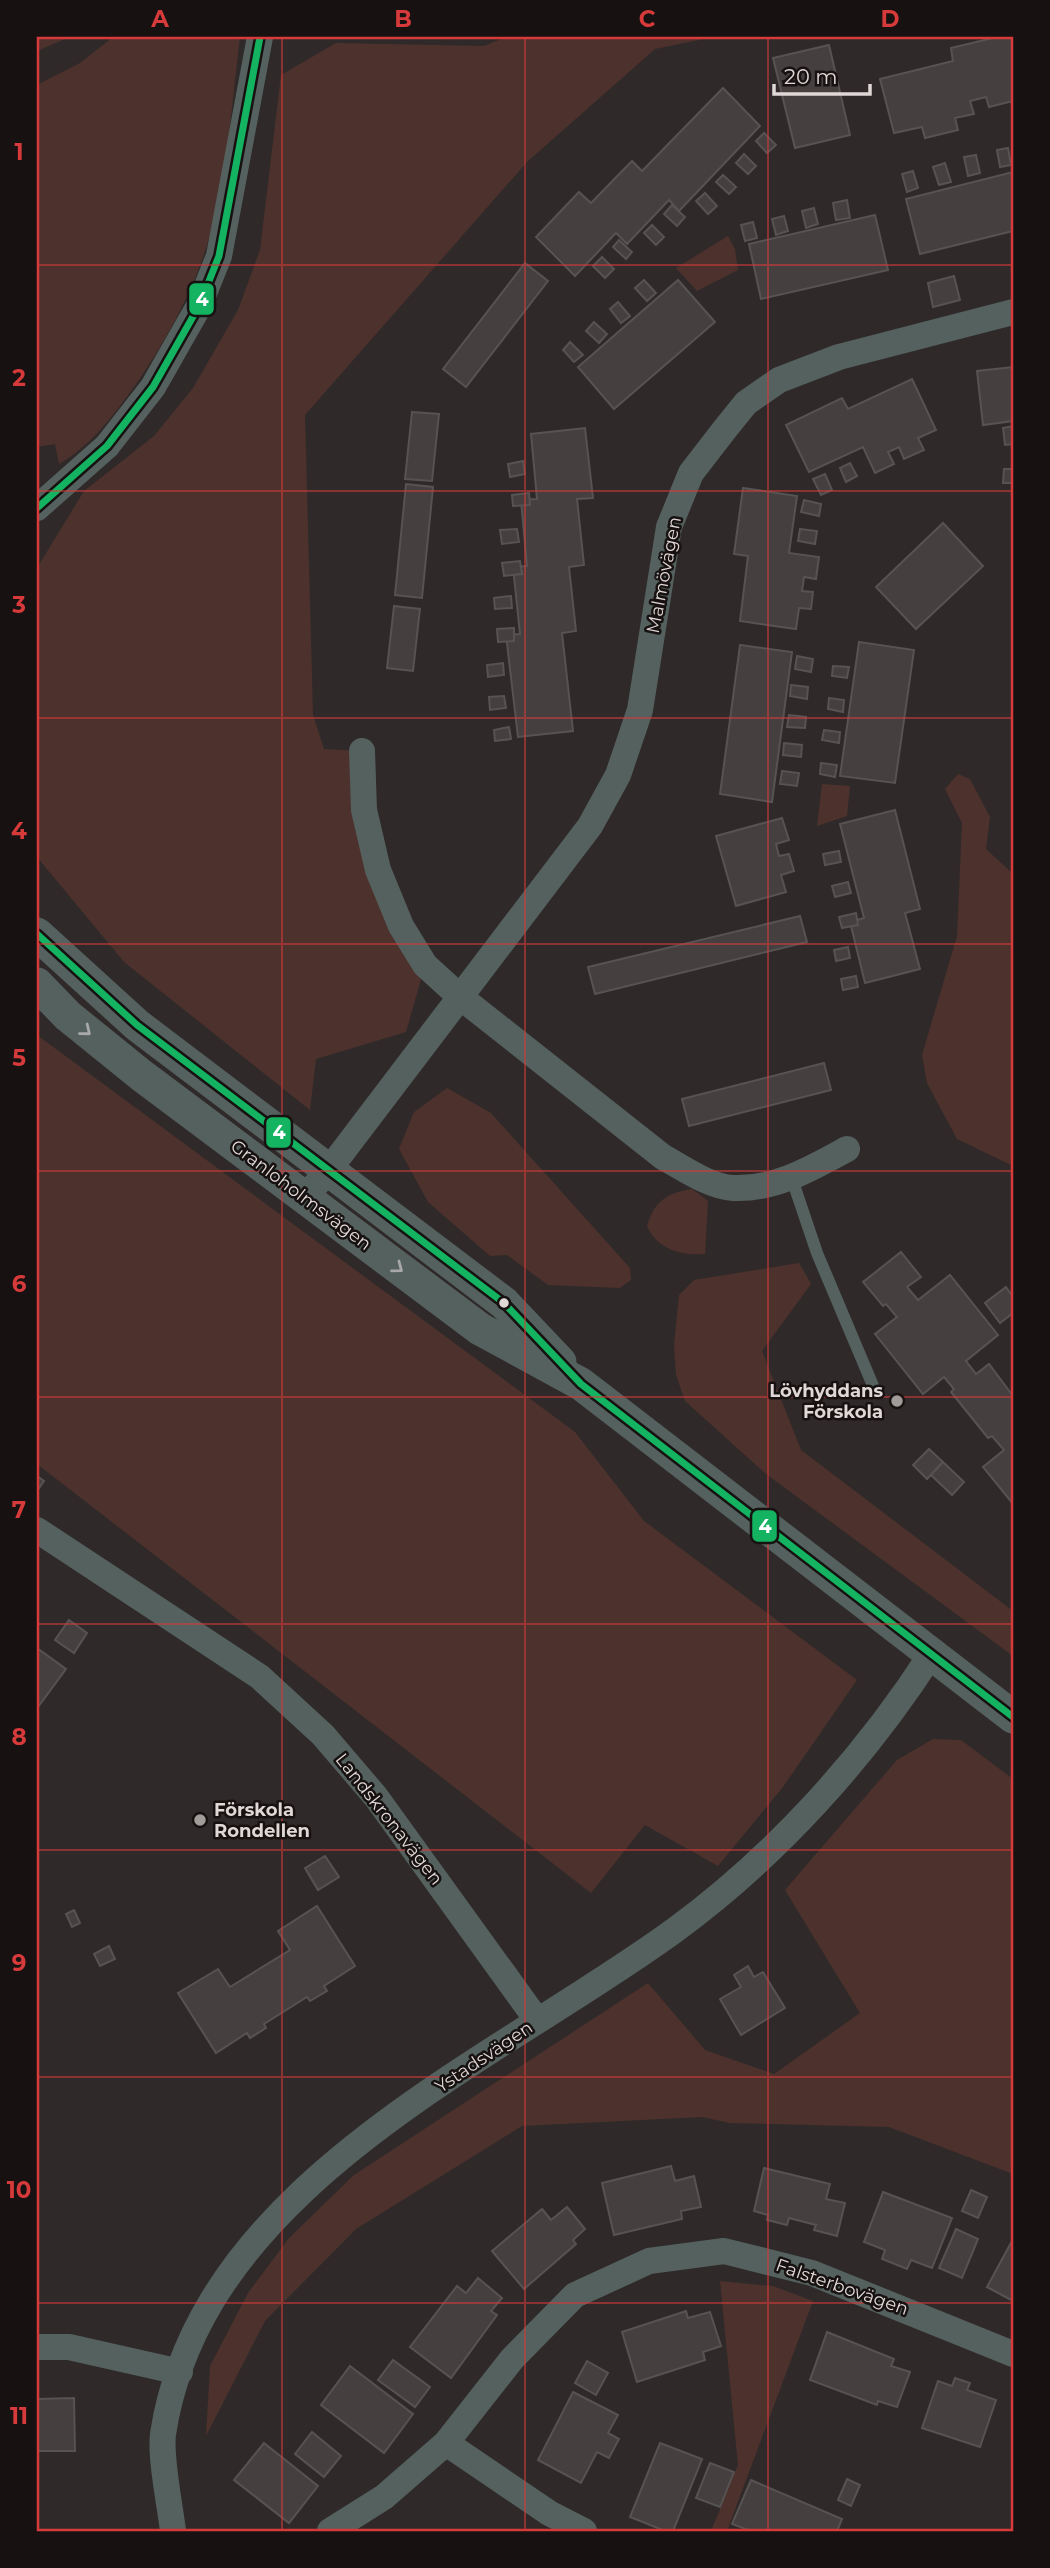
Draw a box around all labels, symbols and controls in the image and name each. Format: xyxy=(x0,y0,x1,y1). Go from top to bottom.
text: A xyxy=(150,5,169,33)
text: B xyxy=(394,5,412,33)
text: C xyxy=(639,5,656,33)
text: D xyxy=(881,5,900,33)
scale bar xyxy=(774,52,870,96)
text: 20 m xyxy=(784,64,838,89)
text: 1 xyxy=(14,138,24,166)
line badge: 4 xyxy=(188,282,215,316)
text: 4 xyxy=(195,288,209,311)
text: 2 xyxy=(12,364,26,392)
street label: Malmövägen xyxy=(642,515,686,635)
text: 3 xyxy=(11,591,26,619)
text: 4 xyxy=(11,817,27,845)
one-way arrow xyxy=(78,1022,91,1035)
text: 5 xyxy=(12,1044,26,1072)
line badge: 4 xyxy=(265,1116,292,1149)
text: 4 xyxy=(272,1121,286,1144)
street label: Granloholmsvägen xyxy=(226,1135,376,1255)
one-way arrow xyxy=(391,1260,403,1273)
text: 6 xyxy=(12,1270,27,1298)
unlabelled marker xyxy=(497,1296,511,1310)
place label: Lövhyddans Förskola xyxy=(769,1380,883,1423)
marker: Lövhyddans Förskola xyxy=(889,1393,905,1409)
text: 7 xyxy=(12,1496,26,1524)
line badge: 4 xyxy=(751,1509,778,1543)
text: 4 xyxy=(758,1515,772,1538)
text: 8 xyxy=(11,1723,27,1751)
street label: Landskronavägen xyxy=(331,1749,447,1889)
place label: Förskola Rondellen xyxy=(214,1799,310,1842)
marker: Förskola Rondellen xyxy=(192,1812,208,1828)
text: 9 xyxy=(12,1949,26,1977)
street label: Ystadsvägen xyxy=(431,2016,537,2098)
text: 10 xyxy=(7,2176,31,2204)
street label: Falsterbovägen xyxy=(773,2254,911,2320)
text: 11 xyxy=(10,2402,28,2430)

